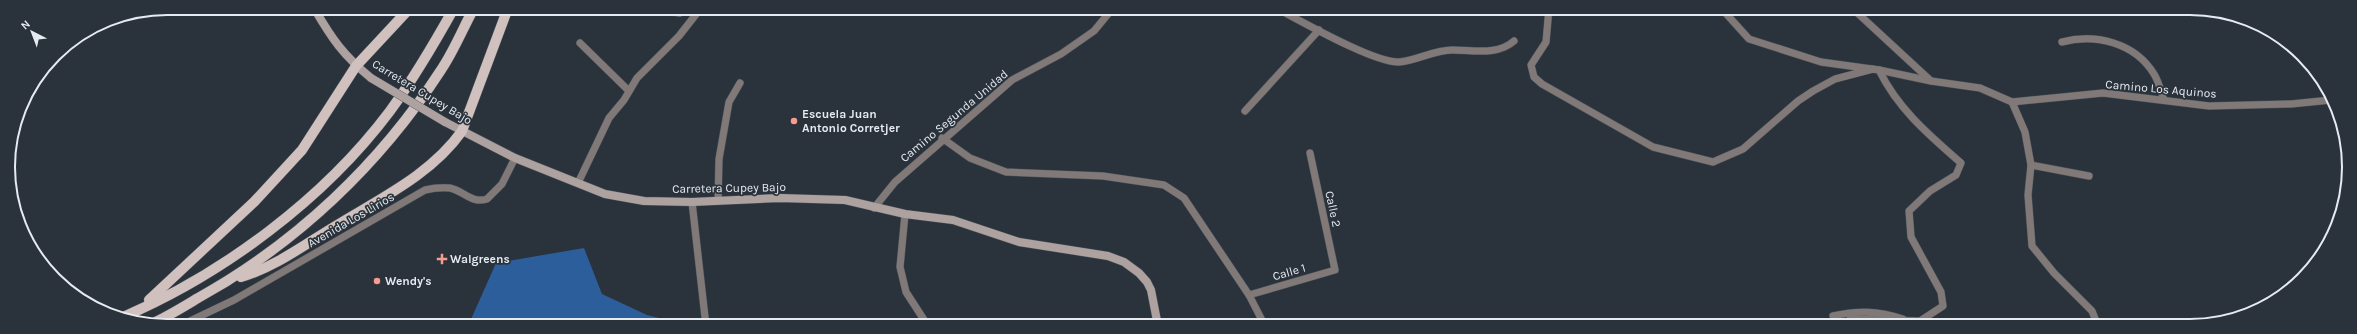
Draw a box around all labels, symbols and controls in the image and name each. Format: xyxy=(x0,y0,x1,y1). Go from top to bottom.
north arrow xyxy=(12,12,52,52)
text: N xyxy=(18,17,33,32)
street label: Carretera Cupey Bajo xyxy=(370,57,474,127)
street label: Camino Segunda Unidad xyxy=(897,67,1011,165)
street label: Camino Los Aquinos xyxy=(2105,77,2217,101)
place label: Escuela Juan Antonio Corretjer xyxy=(802,107,900,135)
marker: Escuela Juan Antonio Corretjer xyxy=(789,116,799,126)
street label: Carretera Cupey Bajo xyxy=(672,180,786,196)
street label: Avenida Los Lirios xyxy=(305,190,397,250)
street label: Calle 2 xyxy=(1322,190,1344,228)
place label: Walgreens xyxy=(450,252,510,266)
marker: Walgreens xyxy=(437,254,447,264)
street label: Calle 1 xyxy=(1271,261,1307,283)
place label: Wendy's xyxy=(385,274,432,288)
marker: Wendy's xyxy=(372,276,382,286)

